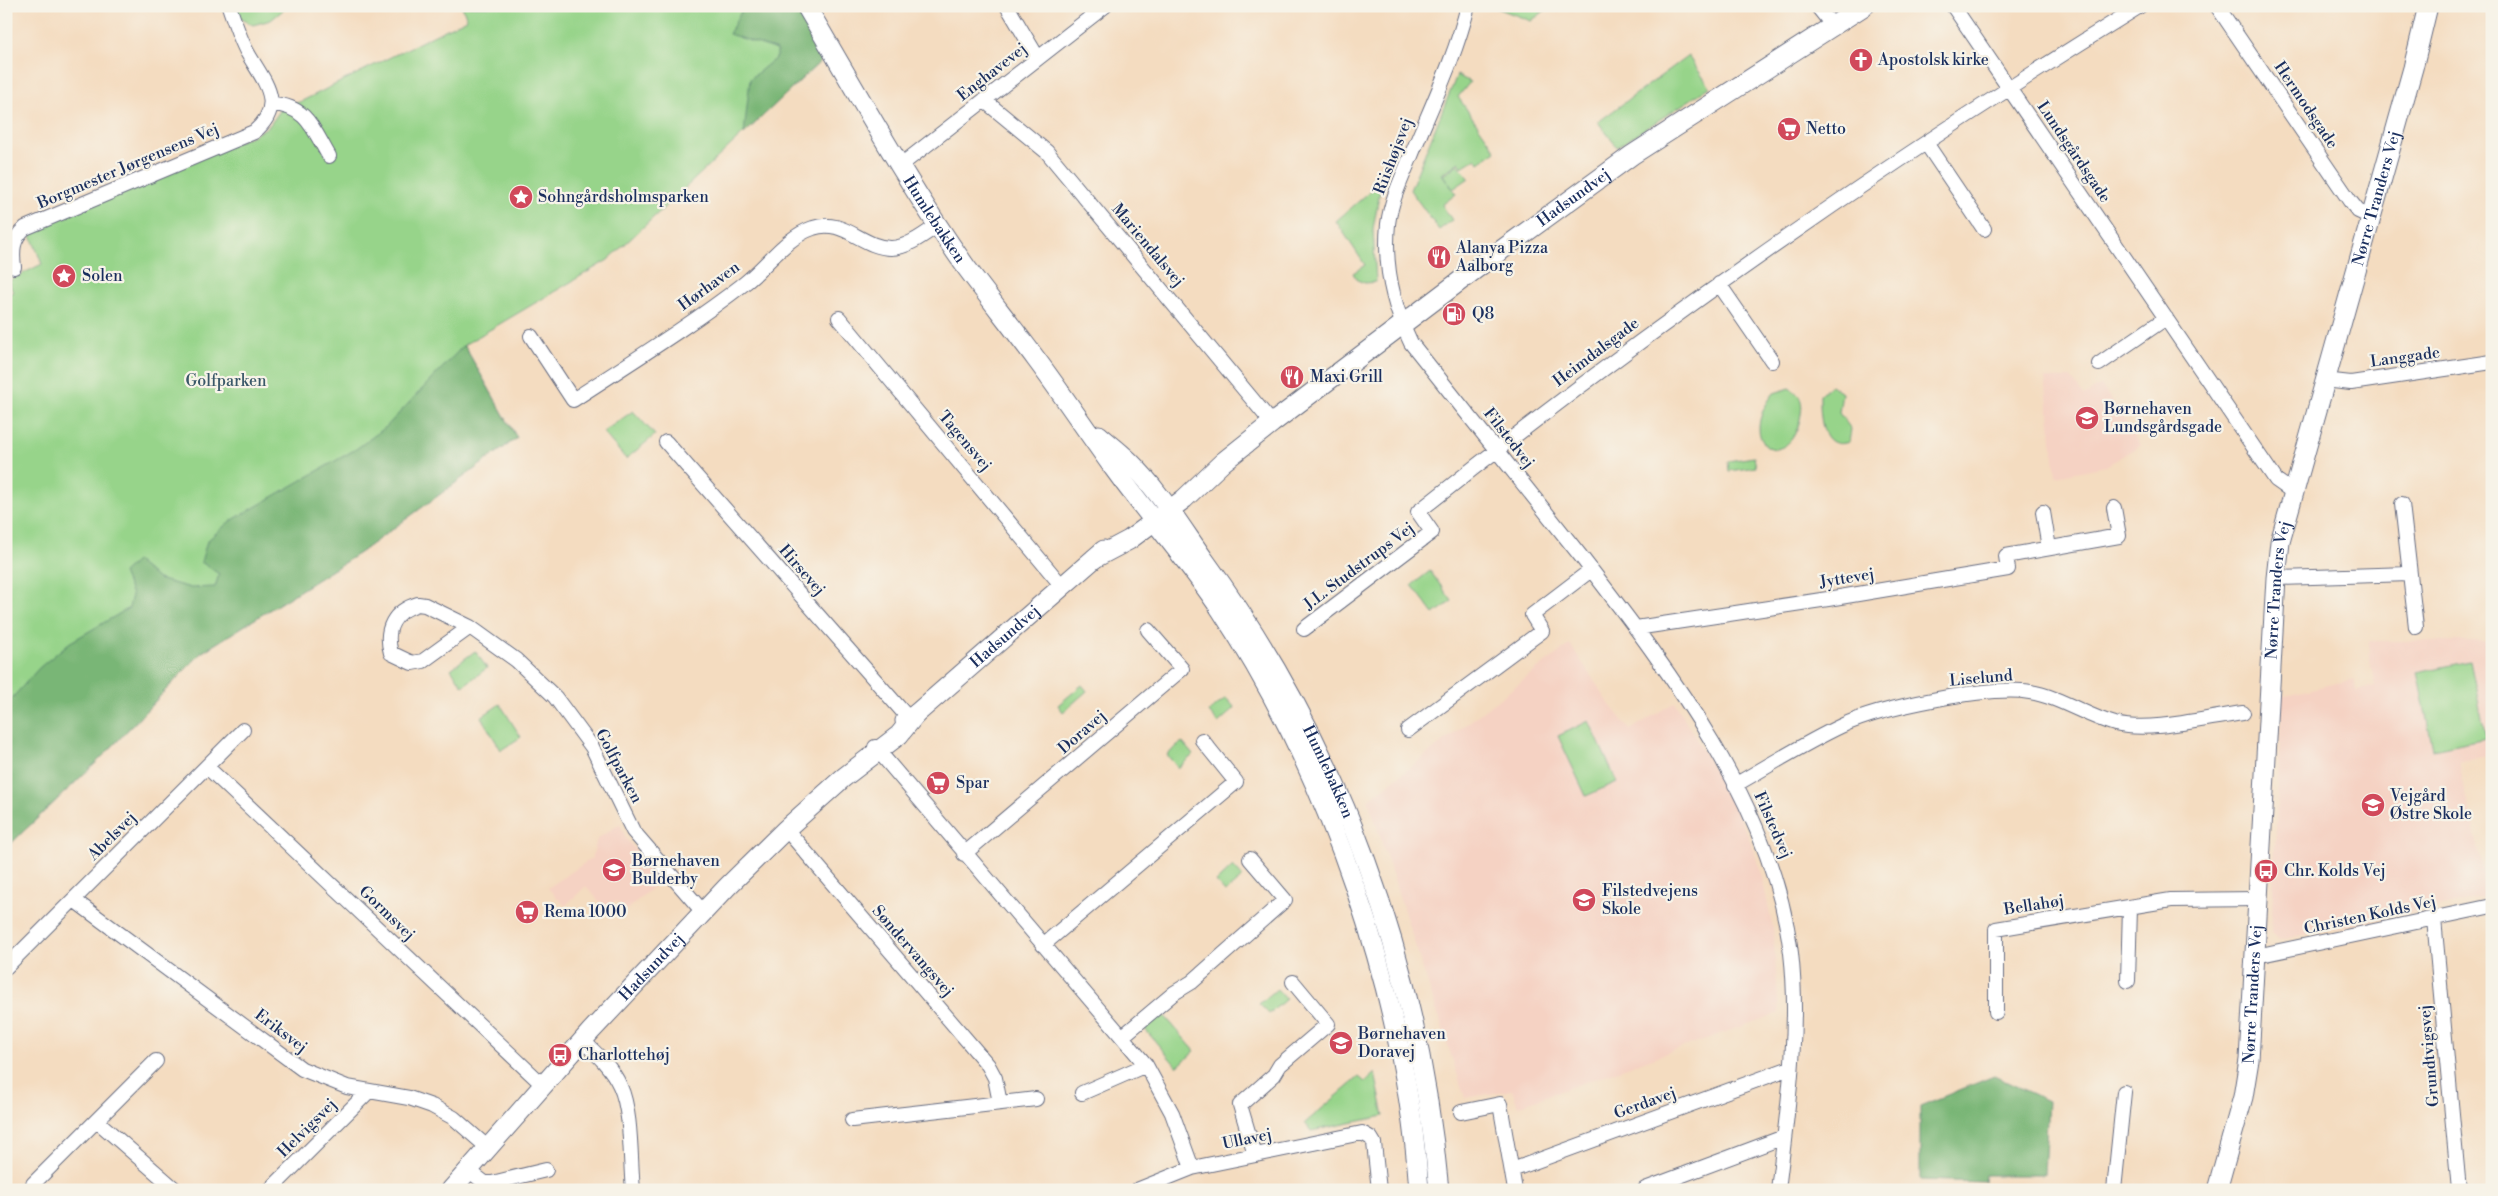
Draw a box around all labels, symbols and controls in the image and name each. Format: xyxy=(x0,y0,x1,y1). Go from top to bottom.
street label: Enghavevej xyxy=(953,39,1031,105)
church icon: Apostolsk kirke xyxy=(1848,47,1874,73)
place label: Apostolsk kirke xyxy=(1877,50,1989,70)
street label: Hermodsgade xyxy=(2270,58,2342,152)
street label: Lundsgårdsgade xyxy=(2033,97,2115,207)
street label: Riishøjsvej xyxy=(1369,115,1417,197)
supermarket icon: Netto xyxy=(1776,116,1802,142)
street label: Borgmester Jørgensens Vej xyxy=(33,119,222,214)
place label: Netto xyxy=(1806,119,1846,139)
street label: Nørre Tranders Vej xyxy=(2348,129,2405,268)
street label: Hadsundvej xyxy=(1533,164,1614,231)
street label: Humlebakken xyxy=(898,172,970,267)
place icon: Sohngårdsholmsparken xyxy=(508,184,534,210)
place label: Sohngårdsholmsparken xyxy=(538,187,709,207)
street label: Mariendalsvej xyxy=(1107,199,1189,291)
place label: Alanya Pizza Aalborg xyxy=(1455,238,1549,276)
restaurant icon: Alanya Pizza Aalborg xyxy=(1426,244,1452,270)
street label: Hørhaven xyxy=(674,257,744,315)
place icon: Solen xyxy=(51,263,77,289)
place label: Solen xyxy=(82,266,123,286)
fuel station icon: Q8 xyxy=(1441,301,1467,327)
place label: Q8 xyxy=(1472,304,1495,324)
street label: Heimdalsgade xyxy=(1549,313,1643,391)
street label: Langgade xyxy=(2369,342,2441,372)
restaurant icon: Maxi Grill xyxy=(1279,364,1305,390)
place label: Maxi Grill xyxy=(1310,367,1383,387)
park label: Golfparken xyxy=(185,371,267,391)
place label: Børnehaven Lundsgårdsgade xyxy=(2103,399,2222,437)
street label: Filstedvej xyxy=(1479,404,1539,472)
school or university icon: Børnehaven Lundsgårdsgade xyxy=(2074,405,2100,431)
street label: Tagensvej xyxy=(934,407,996,475)
street label: J.L. Studstrups Vej xyxy=(1299,518,1418,615)
street label: Nørre Tranders Vej xyxy=(2261,519,2295,660)
street label: Hirsevej xyxy=(774,540,830,600)
street label: Jyttevej xyxy=(1817,564,1876,592)
street label: Hadsundvej xyxy=(966,601,1044,672)
street label: Liselund xyxy=(1949,665,2013,691)
street label: Doravej xyxy=(1054,706,1110,758)
street label: Humlebakken xyxy=(1298,722,1358,822)
street label: Golfparken xyxy=(591,725,647,807)
supermarket icon: Spar xyxy=(925,770,951,796)
place label: Spar xyxy=(956,773,990,793)
place label: Vejgård Østre Skole xyxy=(2389,786,2472,824)
street label: Filstedvej xyxy=(1749,788,1797,862)
school or university icon: Vejgård Østre Skole xyxy=(2360,792,2386,818)
street label: Abelsvej xyxy=(83,807,141,865)
place label: Børnehaven Bulderby xyxy=(631,851,720,889)
school or university icon: Børnehaven Bulderby xyxy=(601,857,627,883)
bus stop icon: Chr. Kolds Vej xyxy=(2253,858,2279,884)
place label: Chr. Kolds Vej xyxy=(2284,861,2386,881)
street label: Gormsvej xyxy=(355,881,419,945)
place label: Filstedvejens Skole xyxy=(1602,881,1698,919)
school or university icon: Filstedvejens Skole xyxy=(1571,887,1597,913)
street label: Bellahøj xyxy=(2001,890,2066,920)
street label: Christen Kolds Vej xyxy=(2302,891,2438,939)
supermarket icon: Rema 1000 xyxy=(514,899,540,925)
street label: Søndervangsvej xyxy=(868,901,958,1001)
place label: Rema 1000 xyxy=(544,902,627,922)
street label: Nørre Tranders Vej xyxy=(2239,924,2267,1064)
street label: Hadsundvej xyxy=(615,929,688,1005)
street label: Grundtvigsvej xyxy=(2415,1004,2443,1108)
street label: Eriksvej xyxy=(251,1005,311,1057)
place label: Børnehaven Doravej xyxy=(1357,1024,1446,1062)
school or university icon: Børnehaven Doravej xyxy=(1328,1030,1354,1056)
bus stop icon: Charlottehøj xyxy=(547,1042,573,1068)
place label: Charlottehøj xyxy=(578,1045,670,1065)
street label: Gerdavej xyxy=(1611,1083,1679,1123)
street label: Helvigsvej xyxy=(273,1094,341,1162)
street label: Ullavej xyxy=(1220,1124,1274,1154)

